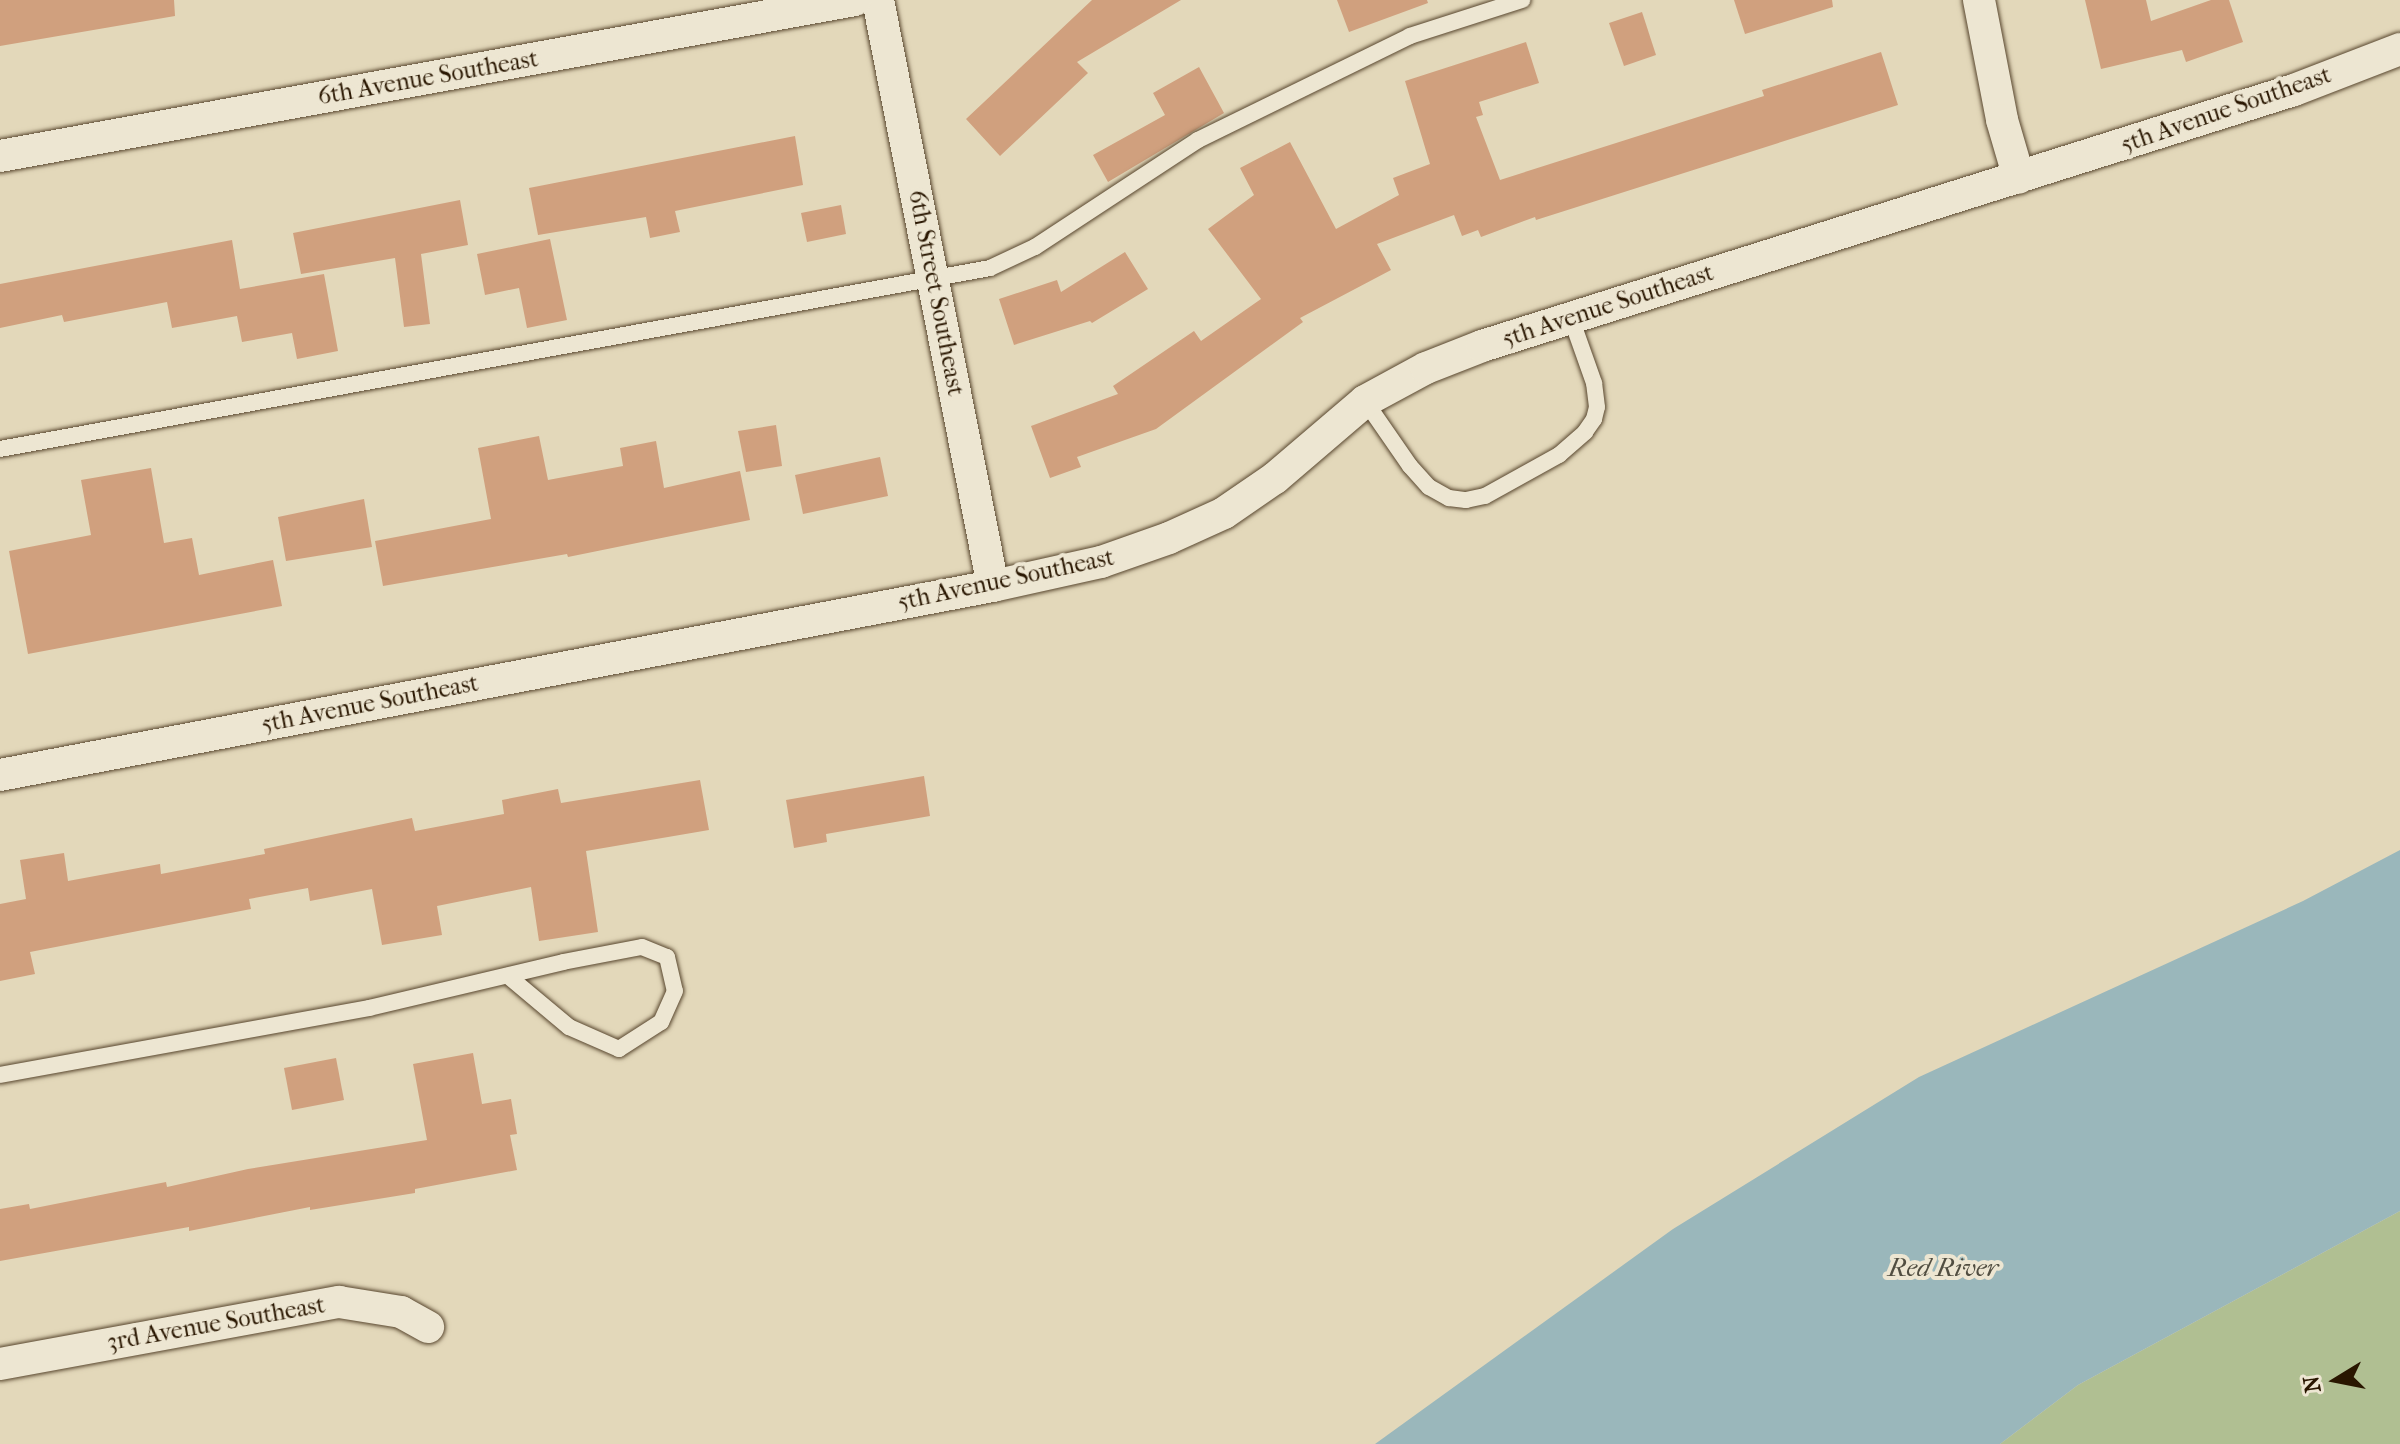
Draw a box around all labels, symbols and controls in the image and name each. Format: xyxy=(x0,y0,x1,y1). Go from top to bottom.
street label: 6th Avenue Southeast xyxy=(316,44,540,112)
street label: 5th Avenue Southeast xyxy=(2117,61,2335,159)
street label: 6th Street Southeast xyxy=(902,188,970,398)
street label: 5th Avenue Southeast xyxy=(1499,258,1717,354)
street label: 5th Avenue Southeast xyxy=(895,543,1117,617)
street label: 5th Avenue Southeast xyxy=(259,669,481,739)
water label: Red River xyxy=(1888,1252,1998,1284)
street label: 3rd Avenue Southeast xyxy=(105,1291,327,1357)
north arrow xyxy=(2296,1340,2376,1420)
text: N xyxy=(2298,1374,2327,1395)

